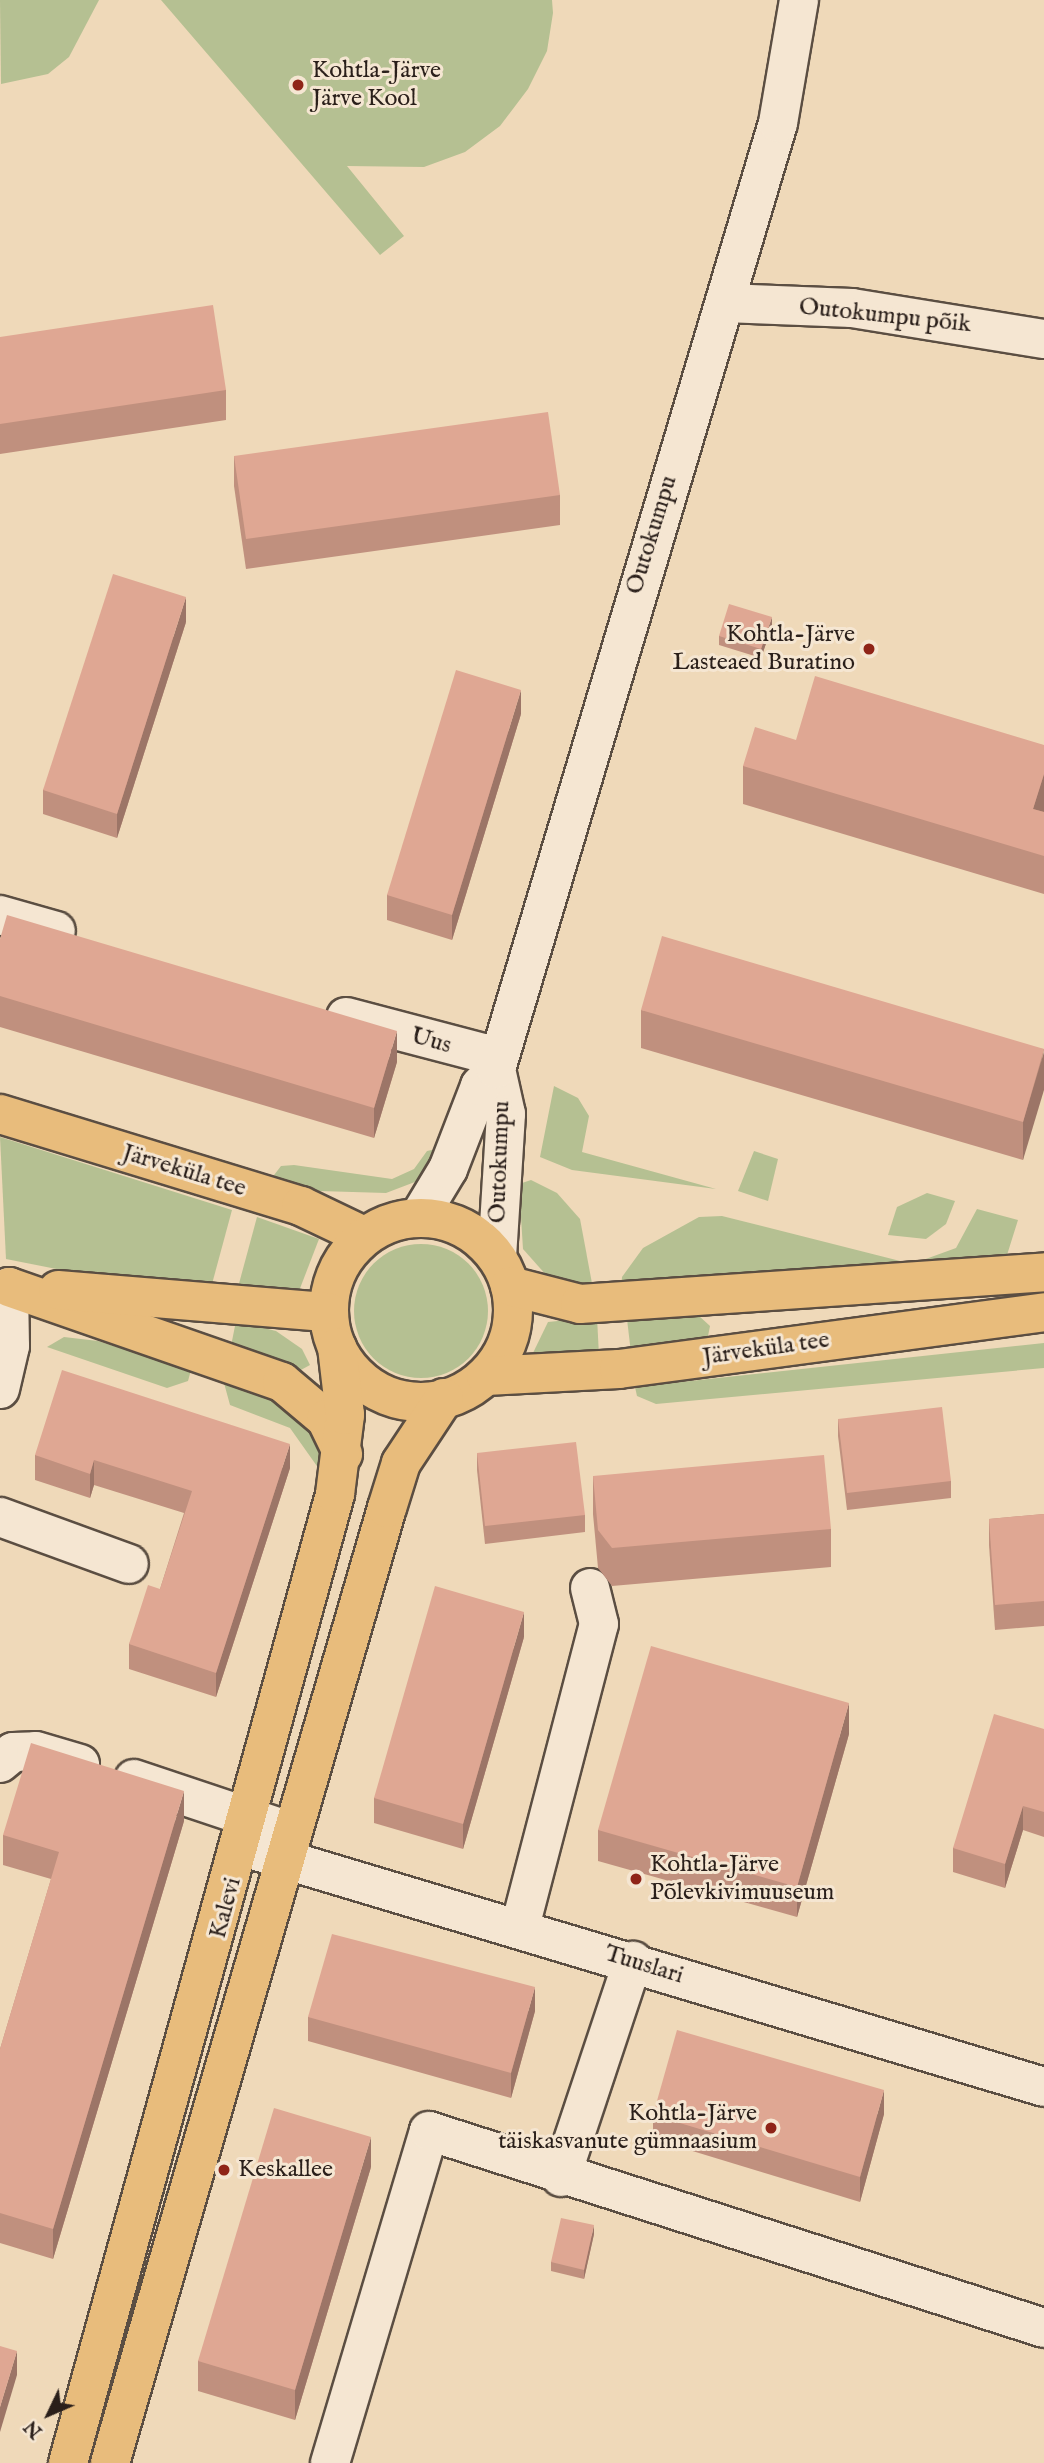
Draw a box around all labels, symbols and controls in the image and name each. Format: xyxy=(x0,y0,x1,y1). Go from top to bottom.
place label: Kohtla-Järve Järve Kool xyxy=(312,57,441,113)
marker: Kohtla-Järve Järve Kool xyxy=(290,77,306,93)
street label: Outokumpu põik xyxy=(798,293,972,339)
street label: Outokumpu xyxy=(620,472,684,598)
place label: Kohtla-Järve Lasteaed Buratino xyxy=(673,621,855,677)
marker: Kohtla-Järve Lasteaed Buratino xyxy=(861,641,877,657)
street label: Uus xyxy=(408,1022,454,1060)
street label: Outokumpu xyxy=(483,1100,517,1224)
street label: Järveküla tee xyxy=(119,1139,249,1203)
street label: Järveküla tee xyxy=(701,1326,831,1372)
place label: Kohtla-Järve Põlevkivimuuseum xyxy=(650,1851,834,1907)
marker: Kohtla-Järve Põlevkivimuuseum xyxy=(628,1871,644,1887)
street label: Kalevi xyxy=(204,1874,248,1942)
street label: Tuuslari xyxy=(601,1939,687,1991)
place label: Kohtla-Järve täiskasvanute gümnaasium xyxy=(498,2100,757,2156)
marker: Kohtla-Järve täiskasvanute gümnaasium xyxy=(763,2120,779,2136)
place label: Keskallee xyxy=(238,2156,333,2184)
marker: Keskallee xyxy=(216,2162,232,2178)
north arrow xyxy=(14,2379,84,2449)
text: N xyxy=(20,2414,48,2443)

